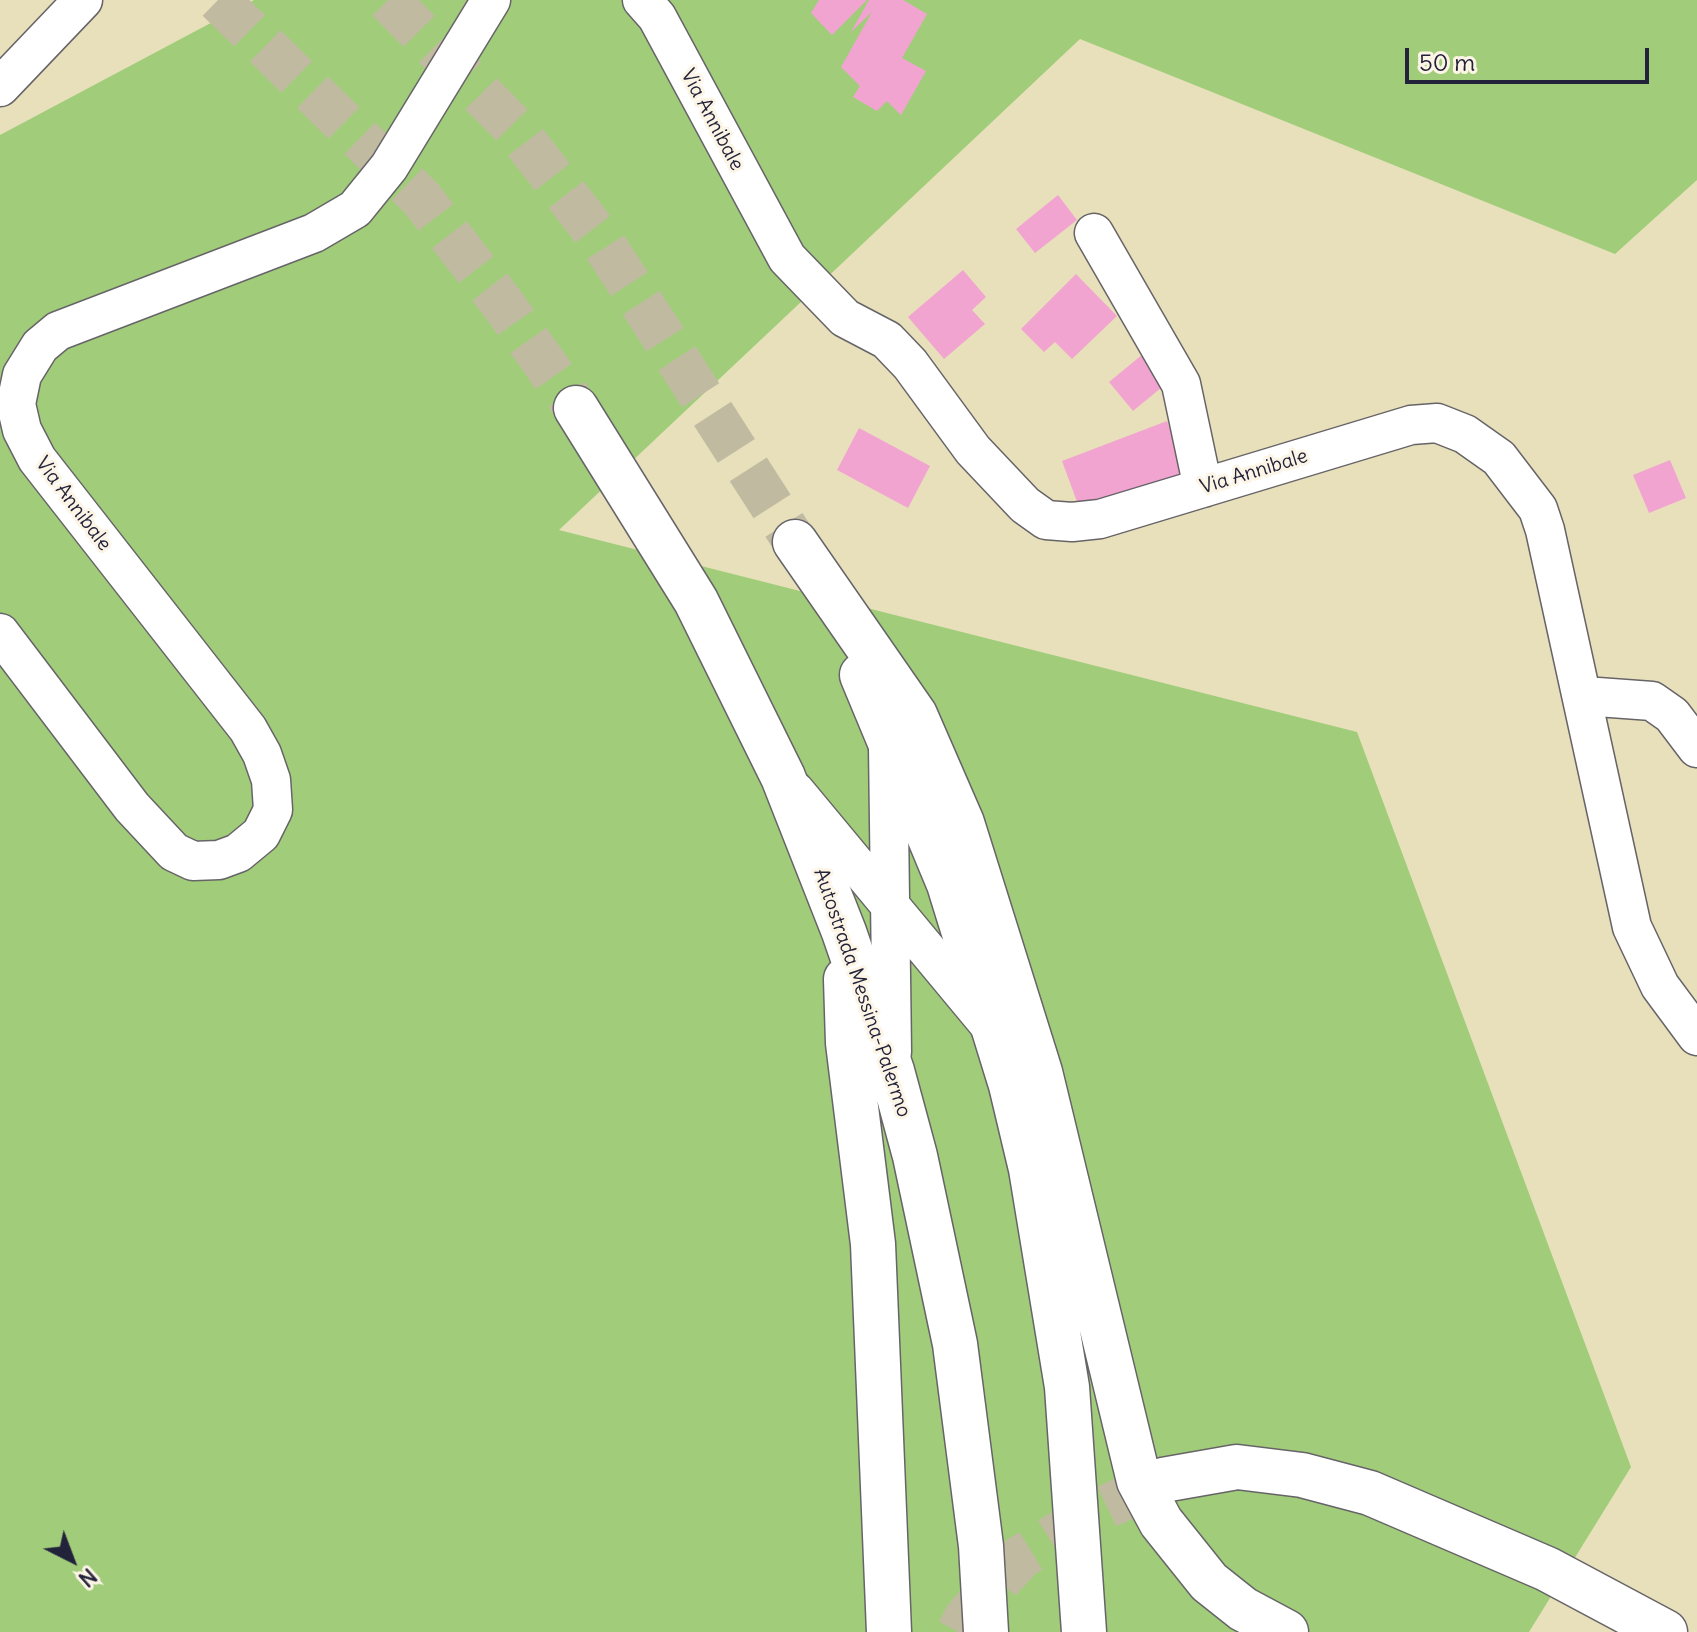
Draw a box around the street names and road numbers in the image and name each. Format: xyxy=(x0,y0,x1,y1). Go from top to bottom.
street label: Via Annibale xyxy=(675,65,749,175)
street label: Via Annibale xyxy=(1197,444,1311,500)
street label: Via Annibale xyxy=(30,452,116,556)
street label: Autostrada Messina-Palermo xyxy=(808,865,916,1121)

